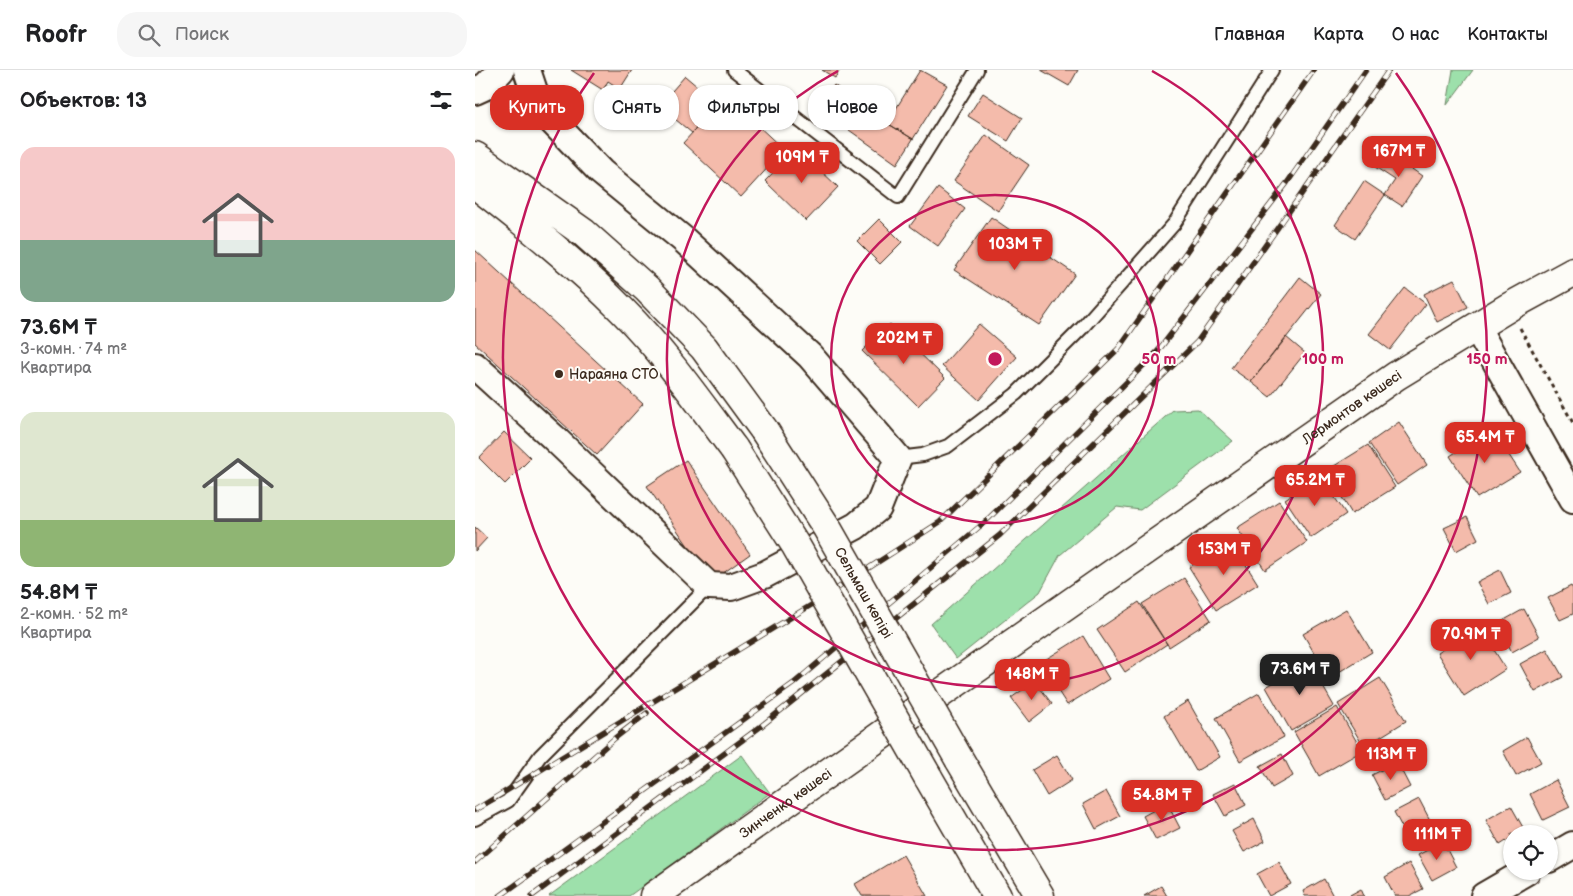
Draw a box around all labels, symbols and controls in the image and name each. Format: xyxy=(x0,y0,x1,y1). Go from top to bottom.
search box xyxy=(117,12,467,57)
text: Roofr xyxy=(25,20,87,49)
icon: search xyxy=(135,21,163,49)
text: Поиск xyxy=(175,23,229,46)
text: Главная xyxy=(1214,24,1285,45)
text: Карта xyxy=(1313,24,1364,45)
text: О нас xyxy=(1392,24,1439,45)
text: Контакты xyxy=(1467,24,1548,45)
chip: Купить xyxy=(490,85,584,130)
chip: Снять xyxy=(594,85,679,130)
chip: Фильтры xyxy=(689,85,798,130)
chip: Новое xyxy=(808,85,896,130)
icon: filters xyxy=(427,86,455,114)
text: Объектов: 13 xyxy=(20,88,147,113)
pin: 167M ₸ xyxy=(1358,136,1440,178)
pin: 109M ₸ xyxy=(761,142,843,184)
text: 167M ₸ xyxy=(1373,142,1425,161)
text: 109M ₸ xyxy=(776,148,828,167)
icon: home xyxy=(193,180,283,270)
pin: 103M ₸ xyxy=(974,228,1056,271)
text: 103M ₸ xyxy=(989,235,1041,254)
text: 73.6M ₸ xyxy=(20,315,96,340)
pin: 202M ₸ xyxy=(863,322,945,365)
text: 202M ₸ xyxy=(876,329,932,348)
text: 3-комн. · 74 m² xyxy=(20,340,127,359)
centre of rings xyxy=(986,350,1004,368)
text: 50 m xyxy=(1142,350,1177,369)
text: 100 m xyxy=(1302,350,1344,369)
text: 150 m xyxy=(1466,350,1508,369)
text: Квартира xyxy=(20,359,92,378)
place label: Нараяна СТО xyxy=(569,366,659,383)
street label: Лермонтов көшесі xyxy=(1298,366,1405,448)
marker: Нараяна СТО xyxy=(553,368,565,380)
pin: 65.4M ₸ xyxy=(1439,422,1531,464)
text: 65.4M ₸ xyxy=(1456,428,1514,447)
icon: home xyxy=(193,445,283,535)
pin: 65.2M ₸ xyxy=(1269,464,1361,507)
text: 65.2M ₸ xyxy=(1286,471,1344,490)
pin: 153M ₸ xyxy=(1183,534,1265,576)
text: 153M ₸ xyxy=(1198,540,1250,559)
street label: Сельмаш көпірі xyxy=(831,544,897,641)
text: 54.8M ₸ xyxy=(20,580,97,605)
text: 2-комн. · 52 m² xyxy=(20,605,128,624)
pin: 70.9M ₸ xyxy=(1425,618,1517,661)
text: Квартира xyxy=(20,624,92,643)
text: 70.9M ₸ xyxy=(1442,625,1500,644)
pin: 73.6M ₸ xyxy=(1254,654,1346,696)
pin: 148M ₸ xyxy=(991,658,1073,701)
text: 73.6M ₸ xyxy=(1271,660,1329,679)
text: 148M ₸ xyxy=(1006,665,1058,684)
pin: 113M ₸ xyxy=(1350,738,1432,781)
text: 113M ₸ xyxy=(1366,745,1416,764)
street label: Зинченко көшесі xyxy=(736,765,835,842)
pin: 54.8M ₸ xyxy=(1116,780,1208,822)
text: 54.8M ₸ xyxy=(1133,786,1191,805)
pin: 111M ₸ xyxy=(1396,818,1478,861)
text: 111M ₸ xyxy=(1413,825,1461,844)
map controls xyxy=(1503,825,1558,880)
button: locate xyxy=(1503,825,1558,880)

